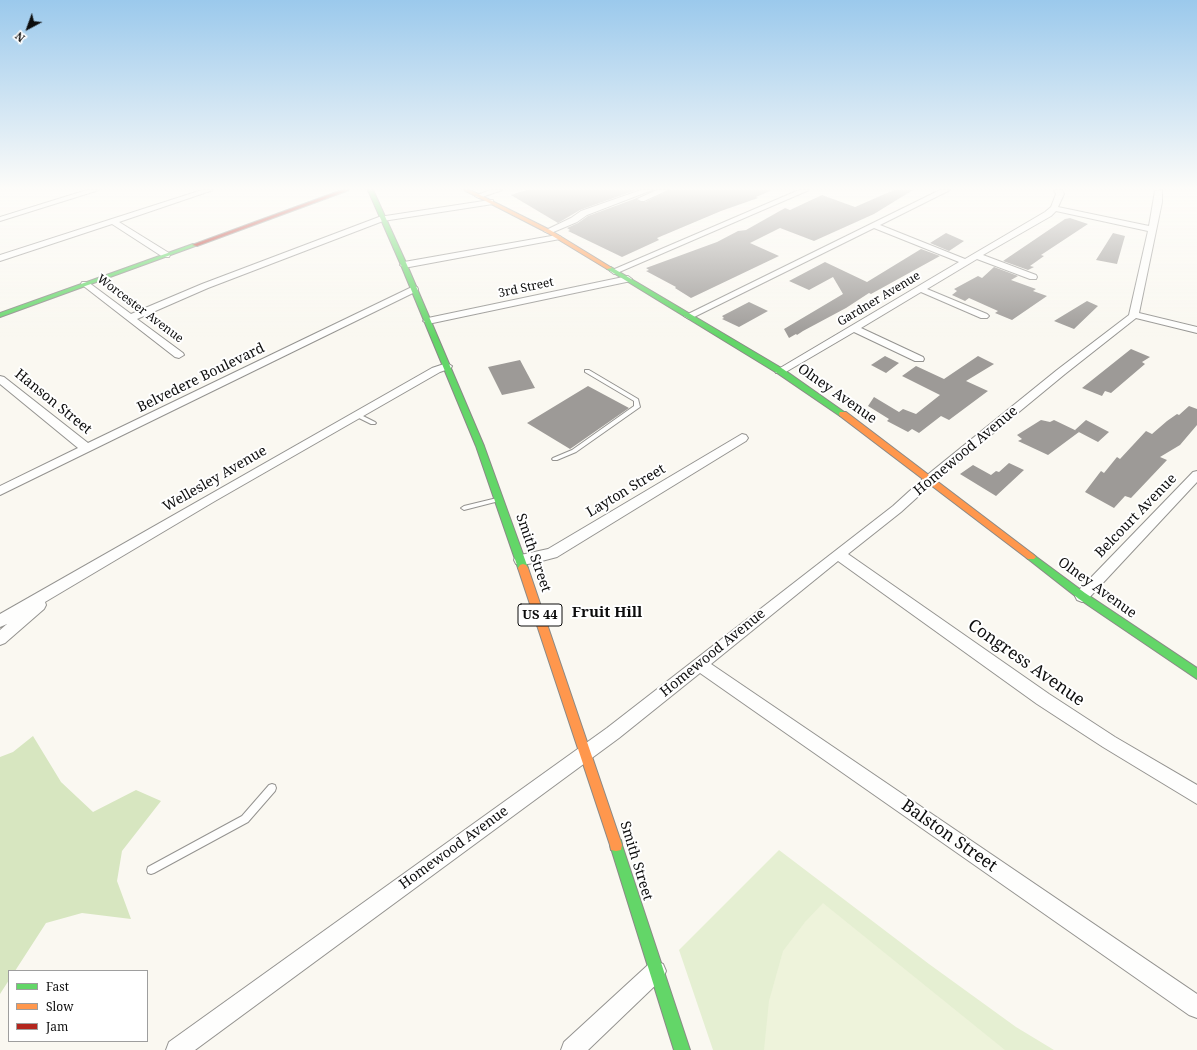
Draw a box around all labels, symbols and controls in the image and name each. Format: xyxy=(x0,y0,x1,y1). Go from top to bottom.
north arrow xyxy=(8,8,48,48)
text: N xyxy=(12,29,28,46)
street label: Gardner Avenue xyxy=(835,269,923,329)
street label: Worcester Avenue xyxy=(94,272,186,346)
street label: 3rd Street xyxy=(497,275,555,301)
street label: Belvedere Boulevard xyxy=(135,340,267,416)
street label: Olney Avenue xyxy=(794,360,880,428)
street label: Hanson Street xyxy=(11,366,95,438)
street label: Homewood Avenue xyxy=(911,403,1021,499)
street label: Wellesley Avenue xyxy=(160,442,270,516)
street label: Layton Street xyxy=(584,461,668,521)
street label: Belcourt Avenue xyxy=(1092,471,1180,561)
street label: Smith Street xyxy=(512,512,554,594)
street label: Olney Avenue xyxy=(1055,554,1139,622)
road number: US 44 xyxy=(518,604,562,626)
district label: Fruit Hill xyxy=(572,604,642,622)
street label: Homewood Avenue xyxy=(657,605,769,701)
street label: Congress Avenue xyxy=(964,615,1088,711)
street label: Balston Street xyxy=(897,795,1001,877)
street label: Homewood Avenue xyxy=(396,803,512,893)
street label: Smith Street xyxy=(616,819,656,903)
legend xyxy=(8,970,148,1042)
text: Fast xyxy=(46,978,69,995)
text: Slow xyxy=(46,998,74,1015)
text: Jam xyxy=(46,1018,68,1035)

